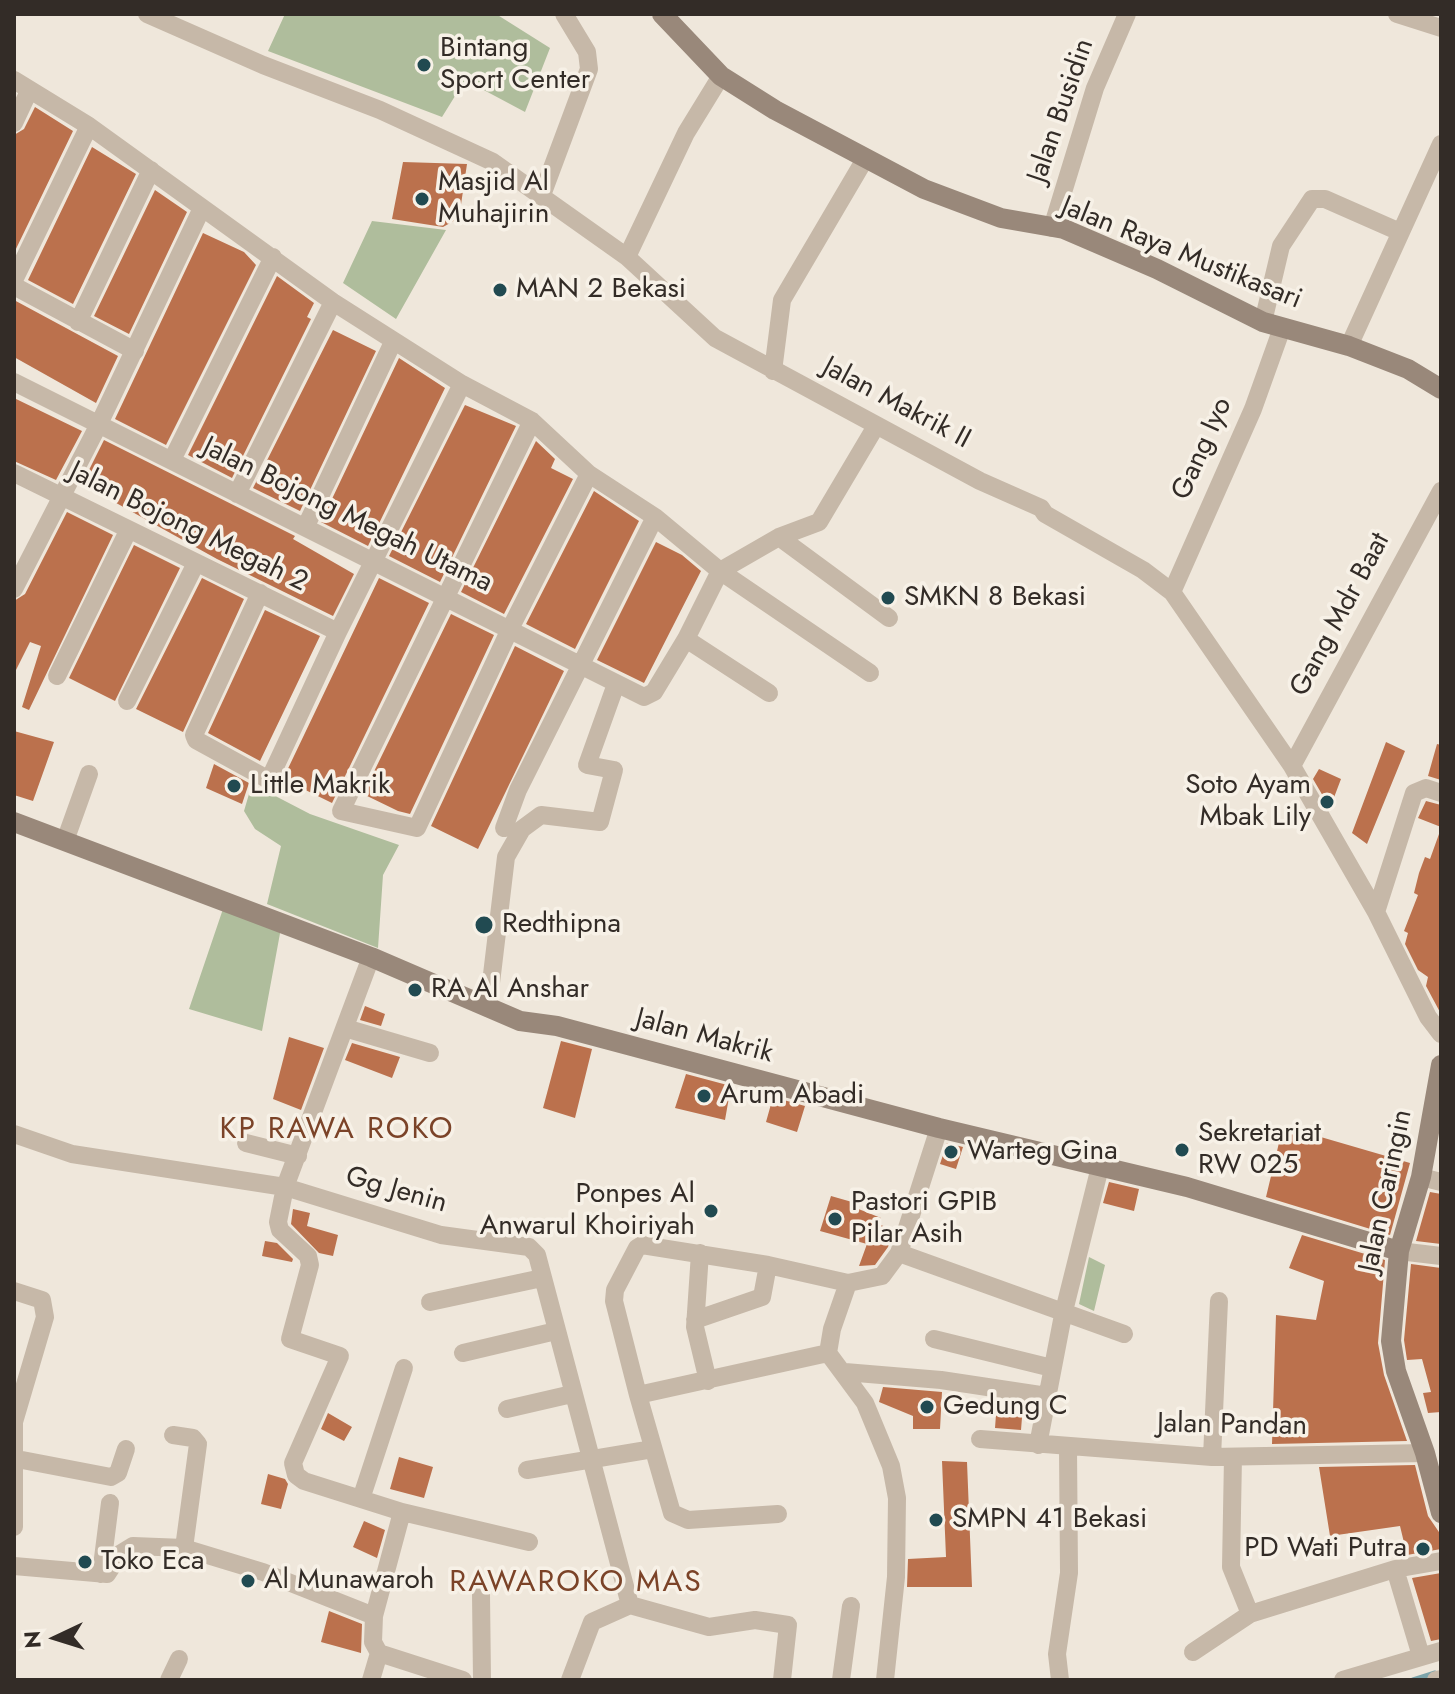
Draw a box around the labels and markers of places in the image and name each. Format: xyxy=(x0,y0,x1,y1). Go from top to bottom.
place label: Bintang Sport Center xyxy=(440,32,590,98)
marker: Bintang Sport Center xyxy=(415,56,433,74)
place label: Masjid Al Muhajirin xyxy=(438,166,549,232)
marker: Masjid Al Muhajirin xyxy=(413,190,431,208)
place label: MAN 2 Bekasi xyxy=(516,273,686,307)
marker: MAN 2 Bekasi xyxy=(491,281,509,299)
place label: SMKN 8 Bekasi xyxy=(904,581,1086,615)
marker: SMKN 8 Bekasi xyxy=(879,589,897,607)
place label: Little Makrik xyxy=(250,769,390,803)
place label: Soto Ayam Mbak Lily xyxy=(1185,769,1311,835)
marker: Little Makrik xyxy=(225,777,243,795)
marker: Soto Ayam Mbak Lily xyxy=(1318,793,1336,811)
place label: Redthipna xyxy=(502,908,621,942)
marker: Redthipna xyxy=(473,914,495,936)
place label: RA Al Anshar xyxy=(431,973,589,1007)
marker: RA Al Anshar xyxy=(406,981,424,999)
place label: Arum Abadi xyxy=(720,1079,864,1113)
marker: Arum Abadi xyxy=(695,1087,713,1105)
place label: Sekretariat RW 025 xyxy=(1198,1117,1321,1183)
place label: Warteg Gina xyxy=(967,1135,1118,1169)
marker: Sekretariat RW 025 xyxy=(1173,1141,1191,1159)
marker: Warteg Gina xyxy=(942,1143,960,1161)
place label: Ponpes Al Anwarul Khoiriyah xyxy=(480,1178,695,1244)
place label: Pastori GPIB Pilar Asih xyxy=(851,1186,997,1252)
marker: Ponpes Al Anwarul Khoiriyah xyxy=(702,1202,720,1220)
marker: Pastori GPIB Pilar Asih xyxy=(826,1210,844,1228)
place label: Gedung C xyxy=(943,1390,1068,1424)
marker: Gedung C xyxy=(918,1398,936,1416)
place label: SMPN 41 Bekasi xyxy=(952,1503,1147,1537)
marker: SMPN 41 Bekasi xyxy=(927,1511,945,1529)
place label: PD Wati Putra xyxy=(1244,1532,1407,1566)
marker: PD Wati Putra xyxy=(1414,1540,1432,1558)
place label: Toko Eca xyxy=(101,1545,204,1579)
marker: Toko Eca xyxy=(76,1553,94,1571)
place label: Al Munawaroh xyxy=(264,1564,434,1598)
marker: Al Munawaroh xyxy=(239,1572,257,1590)

